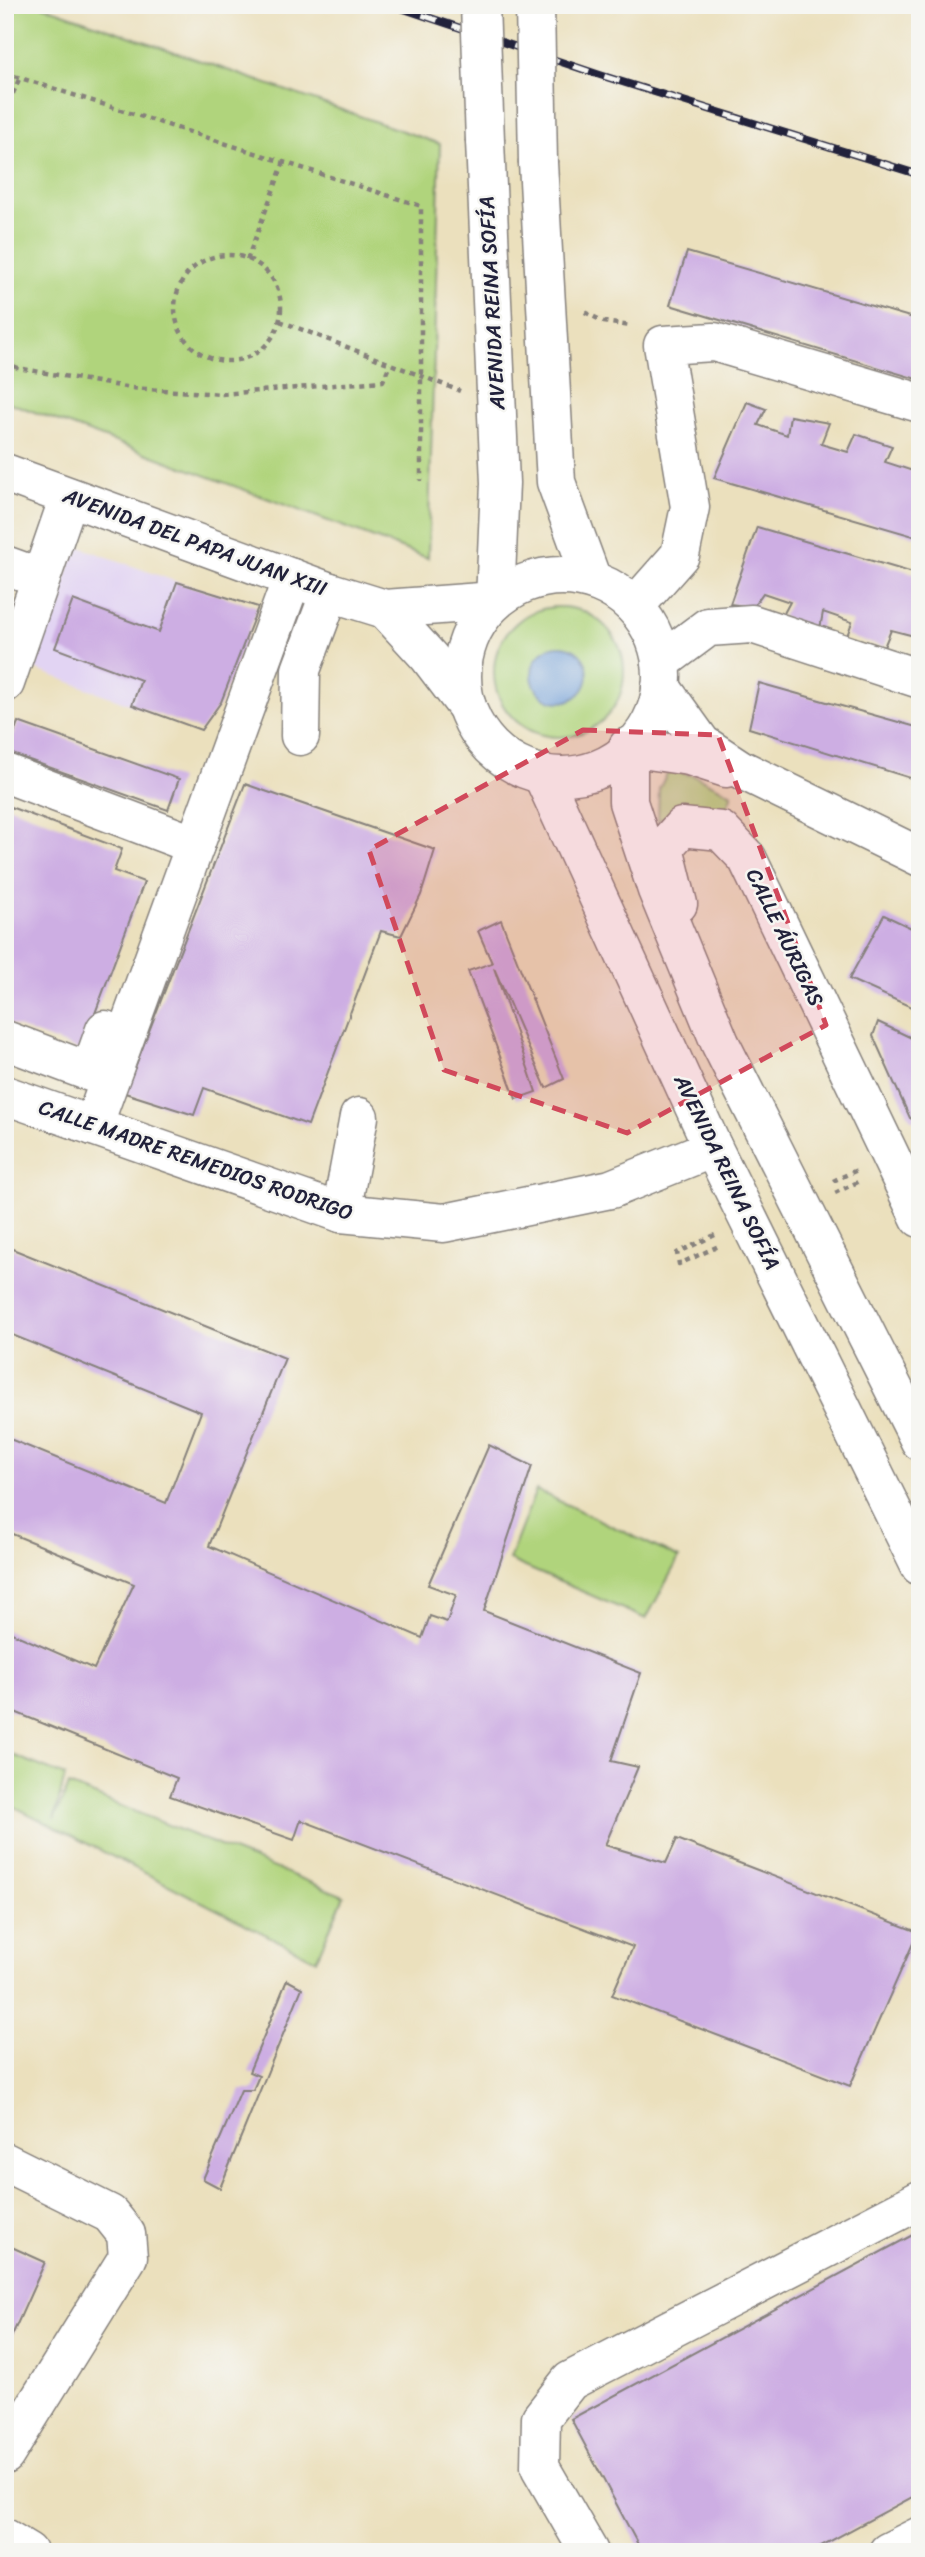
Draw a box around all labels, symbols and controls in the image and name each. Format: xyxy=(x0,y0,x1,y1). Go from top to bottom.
street label: AVENIDA REINA SOFÍA xyxy=(467,195,517,412)
street label: AVENIDA DEL PAPA JUAN XIII xyxy=(57,476,333,608)
street label: CALLE ÁURIGAS xyxy=(735,861,835,1013)
street label: AVENIDA REINA SOFÍA xyxy=(663,1067,791,1277)
street label: CALLE MADRE REMEDIOS RODRIGO xyxy=(34,1088,358,1232)

